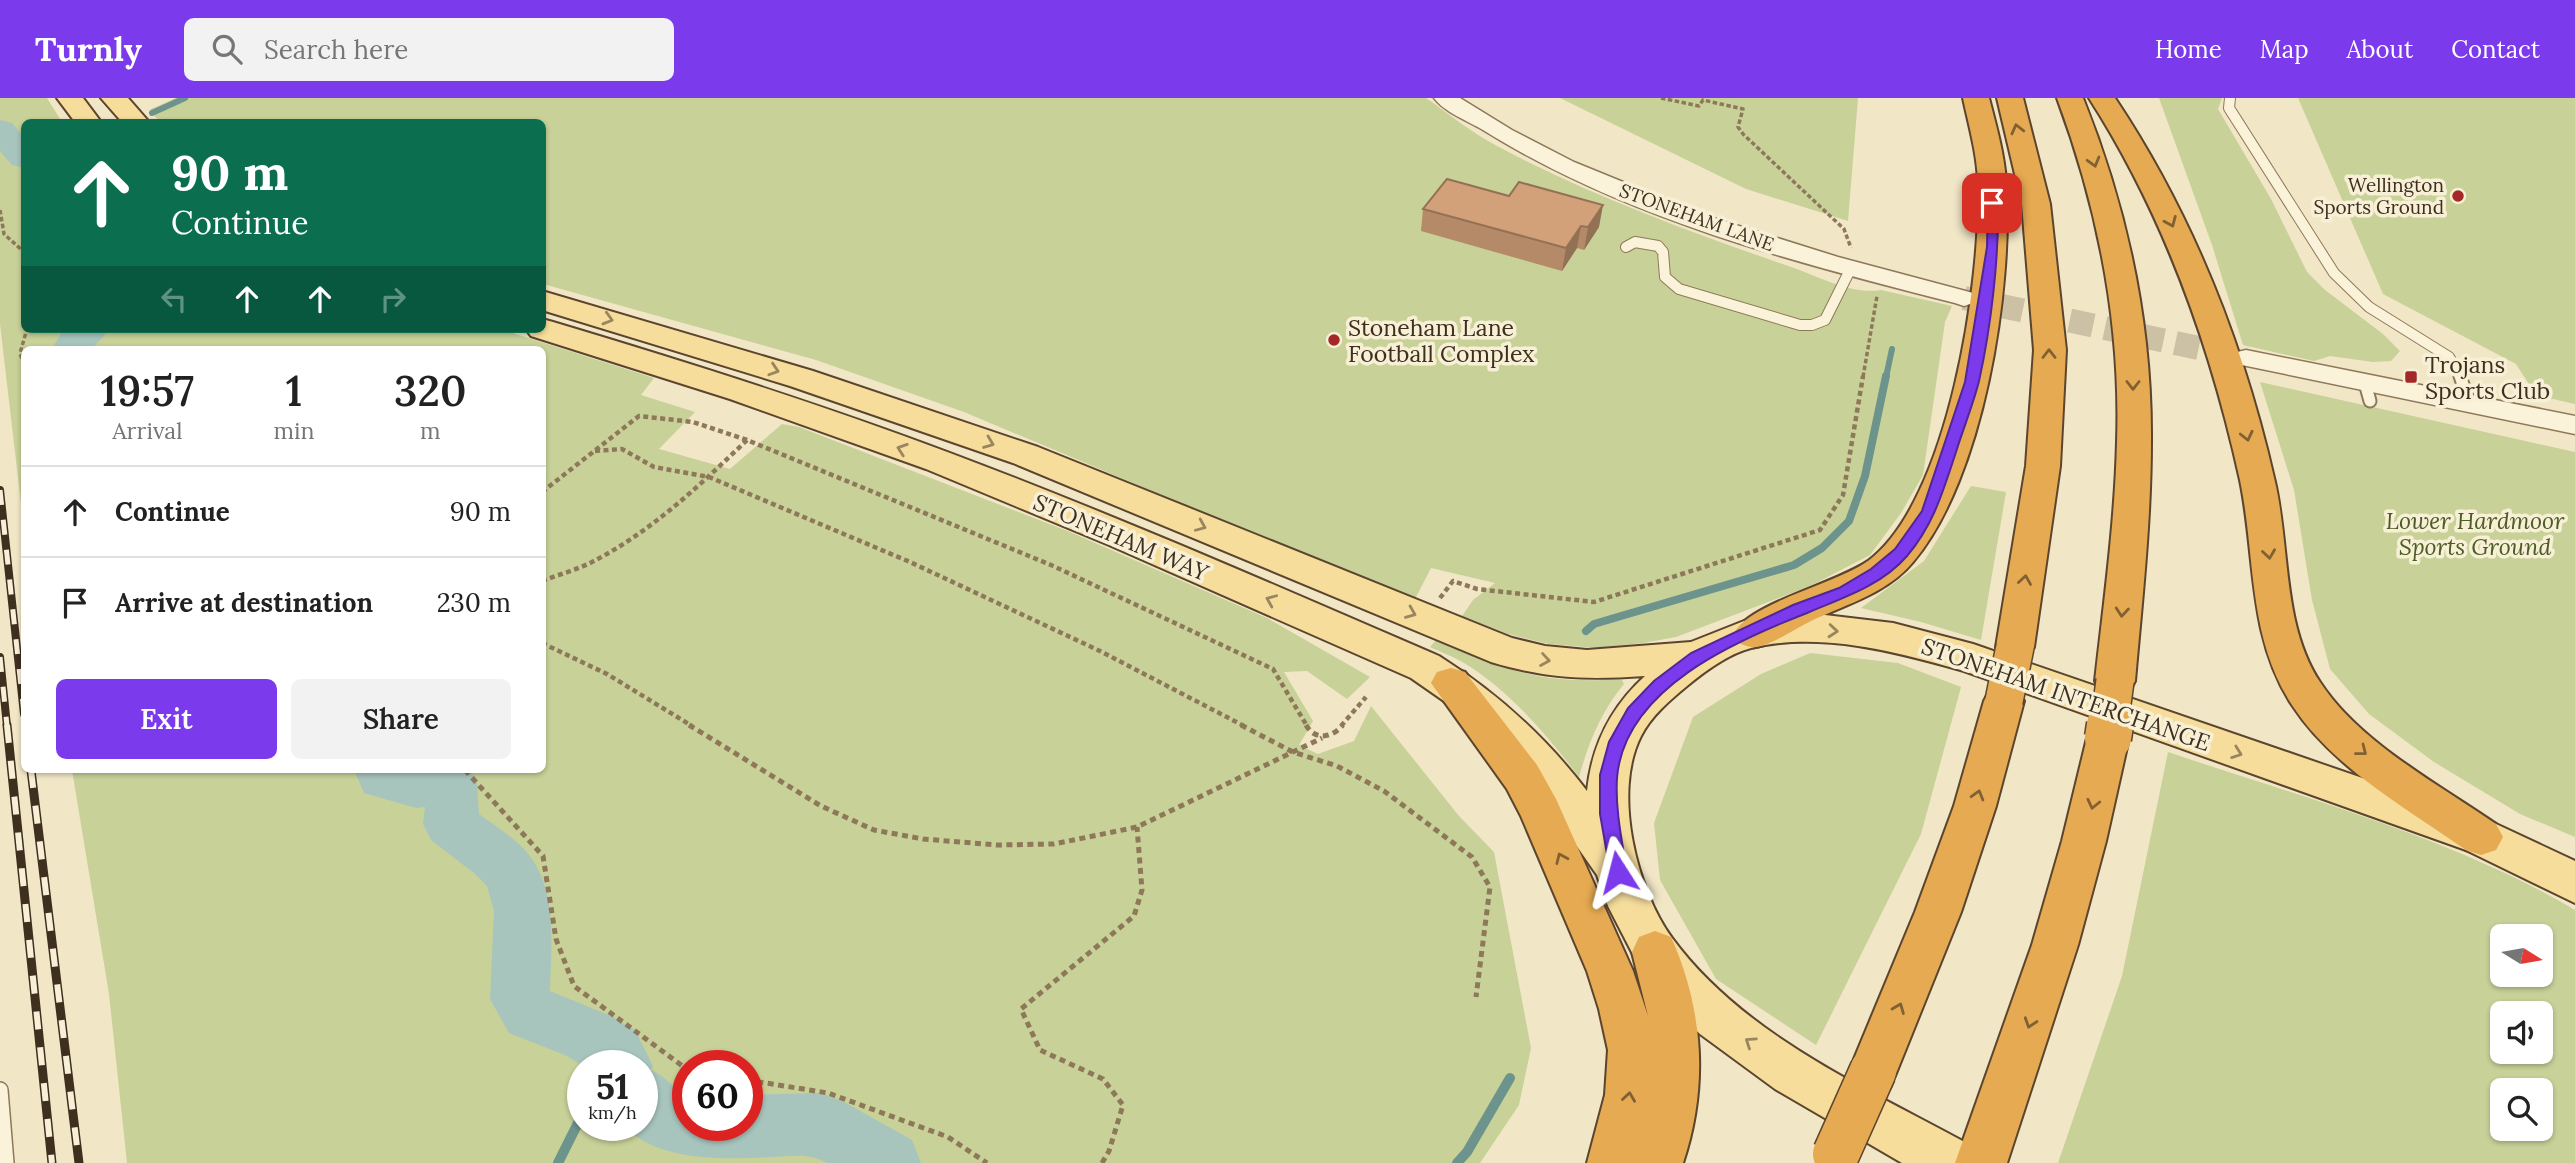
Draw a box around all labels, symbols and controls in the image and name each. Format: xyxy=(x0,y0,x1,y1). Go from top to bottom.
search box xyxy=(184,18,674,81)
text: Turnly xyxy=(35,28,142,70)
icon: search xyxy=(208,30,246,68)
text: Search here xyxy=(264,33,408,66)
text: Home xyxy=(2155,34,2222,65)
text: Map xyxy=(2260,34,2309,65)
text: About xyxy=(2347,34,2413,65)
text: Contact xyxy=(2451,34,2540,65)
one-way arrow xyxy=(2011,123,2025,135)
text: 90 m xyxy=(171,141,288,203)
icon: ahead xyxy=(56,147,147,238)
one-way arrow xyxy=(2086,156,2100,168)
pin xyxy=(1962,173,2022,233)
place label: Wellington Sports Ground xyxy=(2313,173,2444,219)
street label: STONEHAM LANE xyxy=(1616,178,1778,256)
icon: arrive xyxy=(1973,184,2011,222)
marker: Wellington Sports Ground xyxy=(2450,188,2466,204)
text: Continue xyxy=(171,202,308,243)
one-way arrow xyxy=(2163,215,2177,227)
icon: left xyxy=(155,280,193,318)
icon: ahead xyxy=(228,280,266,318)
icon: ahead xyxy=(301,280,339,318)
icon: right xyxy=(374,280,412,318)
one-way arrow xyxy=(602,311,614,325)
place label: Stoneham Lane Football Complex xyxy=(1348,313,1535,368)
marker: Stoneham Lane Football Complex xyxy=(1326,332,1342,348)
one-way arrow xyxy=(2041,348,2057,358)
place label: Trojans Sports Club xyxy=(2425,350,2550,405)
one-way arrow xyxy=(767,362,779,376)
text: 19:57 xyxy=(101,364,194,418)
text: 1 xyxy=(286,364,302,418)
text: 320 xyxy=(394,364,466,418)
marker: Trojans Sports Club xyxy=(2403,369,2419,385)
one-way arrow xyxy=(2125,380,2141,391)
text: Arrival xyxy=(112,416,182,445)
text: min xyxy=(274,416,315,445)
text: m xyxy=(420,416,441,445)
one-way arrow xyxy=(2238,430,2253,442)
one-way arrow xyxy=(983,434,995,448)
one-way arrow xyxy=(897,443,909,457)
street label: STONEHAM WAY xyxy=(1029,487,1213,587)
icon: ahead xyxy=(56,493,94,531)
text: Continue xyxy=(115,495,230,528)
text: 90 m xyxy=(450,495,511,528)
park label: Lower Hardmoor Sports Ground xyxy=(2386,506,2565,561)
one-way arrow xyxy=(1194,517,1206,531)
one-way arrow xyxy=(2261,548,2276,559)
one-way arrow xyxy=(2018,574,2033,586)
icon: arrive xyxy=(56,584,94,622)
text: Arrive at destination xyxy=(115,586,373,619)
text: 230 m xyxy=(437,586,511,619)
one-way arrow xyxy=(1266,594,1279,608)
one-way arrow xyxy=(1404,605,1416,619)
one-way arrow xyxy=(2115,607,2130,618)
one-way arrow xyxy=(1828,623,1839,638)
street label: STONEHAM INTERCHANGE xyxy=(1918,631,2214,757)
one-way arrow xyxy=(1539,652,1551,667)
button: Exit xyxy=(56,679,277,759)
button: Share xyxy=(291,679,511,759)
one-way arrow xyxy=(2355,742,2367,755)
one-way arrow xyxy=(2230,744,2242,758)
one-way arrow xyxy=(1969,789,1984,801)
one-way arrow xyxy=(2086,798,2101,810)
position arrow xyxy=(1581,835,1655,909)
one-way arrow xyxy=(1555,853,1569,866)
north arrow xyxy=(2490,924,2553,987)
map controls xyxy=(2490,924,2553,1141)
button: sound xyxy=(2490,1001,2553,1064)
one-way arrow xyxy=(1890,1003,1904,1015)
one-way arrow xyxy=(2023,1016,2038,1028)
one-way arrow xyxy=(1745,1038,1758,1051)
speed limit sign: 60 xyxy=(672,1050,763,1141)
text: 51 xyxy=(596,1064,629,1109)
button: search xyxy=(2490,1078,2553,1141)
one-way arrow xyxy=(1621,1091,1636,1103)
text: km/h xyxy=(588,1101,637,1124)

